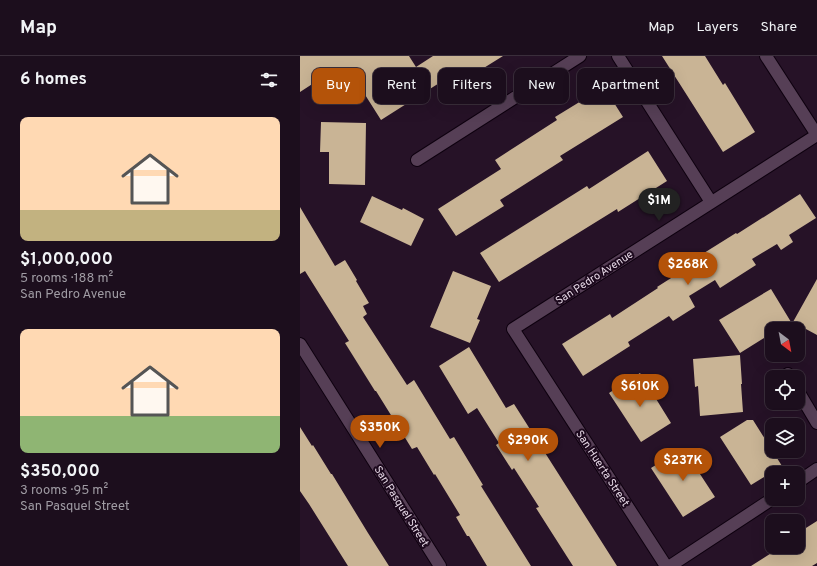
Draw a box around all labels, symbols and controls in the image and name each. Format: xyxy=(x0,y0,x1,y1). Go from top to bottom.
text: Map xyxy=(20,16,57,40)
text: Map xyxy=(648,19,674,36)
text: Layers xyxy=(696,19,738,36)
text: Share xyxy=(760,19,797,36)
chip: Buy xyxy=(312,68,365,104)
chip: Rent xyxy=(373,68,430,104)
chip: Filters xyxy=(438,68,506,104)
chip: New xyxy=(514,68,569,104)
chip: Apartment xyxy=(577,68,674,104)
text: 6 homes xyxy=(20,69,87,91)
icon: filters xyxy=(258,69,280,91)
icon: home xyxy=(114,143,186,215)
pin: $1M xyxy=(640,188,678,222)
text: $1M xyxy=(647,193,671,209)
street label: San Pedro Avenue xyxy=(553,248,636,308)
text: $1,000,000 xyxy=(20,249,113,271)
pin: $268K xyxy=(660,252,716,286)
text: $268K xyxy=(667,257,709,273)
text: 5 rooms · 188 m² xyxy=(20,271,113,287)
text: San Pedro Avenue xyxy=(20,287,126,303)
north arrow xyxy=(765,322,805,362)
map controls xyxy=(765,322,805,554)
icon: home xyxy=(114,355,186,427)
button: locate xyxy=(765,370,805,410)
pin: $610K xyxy=(612,374,668,408)
text: $610K xyxy=(621,379,659,395)
pin: $350K xyxy=(352,415,408,449)
button: layers xyxy=(765,418,805,458)
text: $350K xyxy=(359,420,401,436)
pin: $290K xyxy=(500,428,556,462)
street label: San Huerta Street xyxy=(572,428,632,509)
text: $290K xyxy=(507,433,549,449)
pin: $237K xyxy=(655,448,711,482)
text: $237K xyxy=(663,453,703,469)
text: $350,000 xyxy=(20,461,100,483)
street label: San Pasquel Street xyxy=(371,463,432,550)
button: + xyxy=(765,466,805,506)
text: 3 rooms · 95 m² xyxy=(20,483,108,499)
text: San Pasquel Street xyxy=(20,499,130,515)
button: − xyxy=(765,514,805,554)

